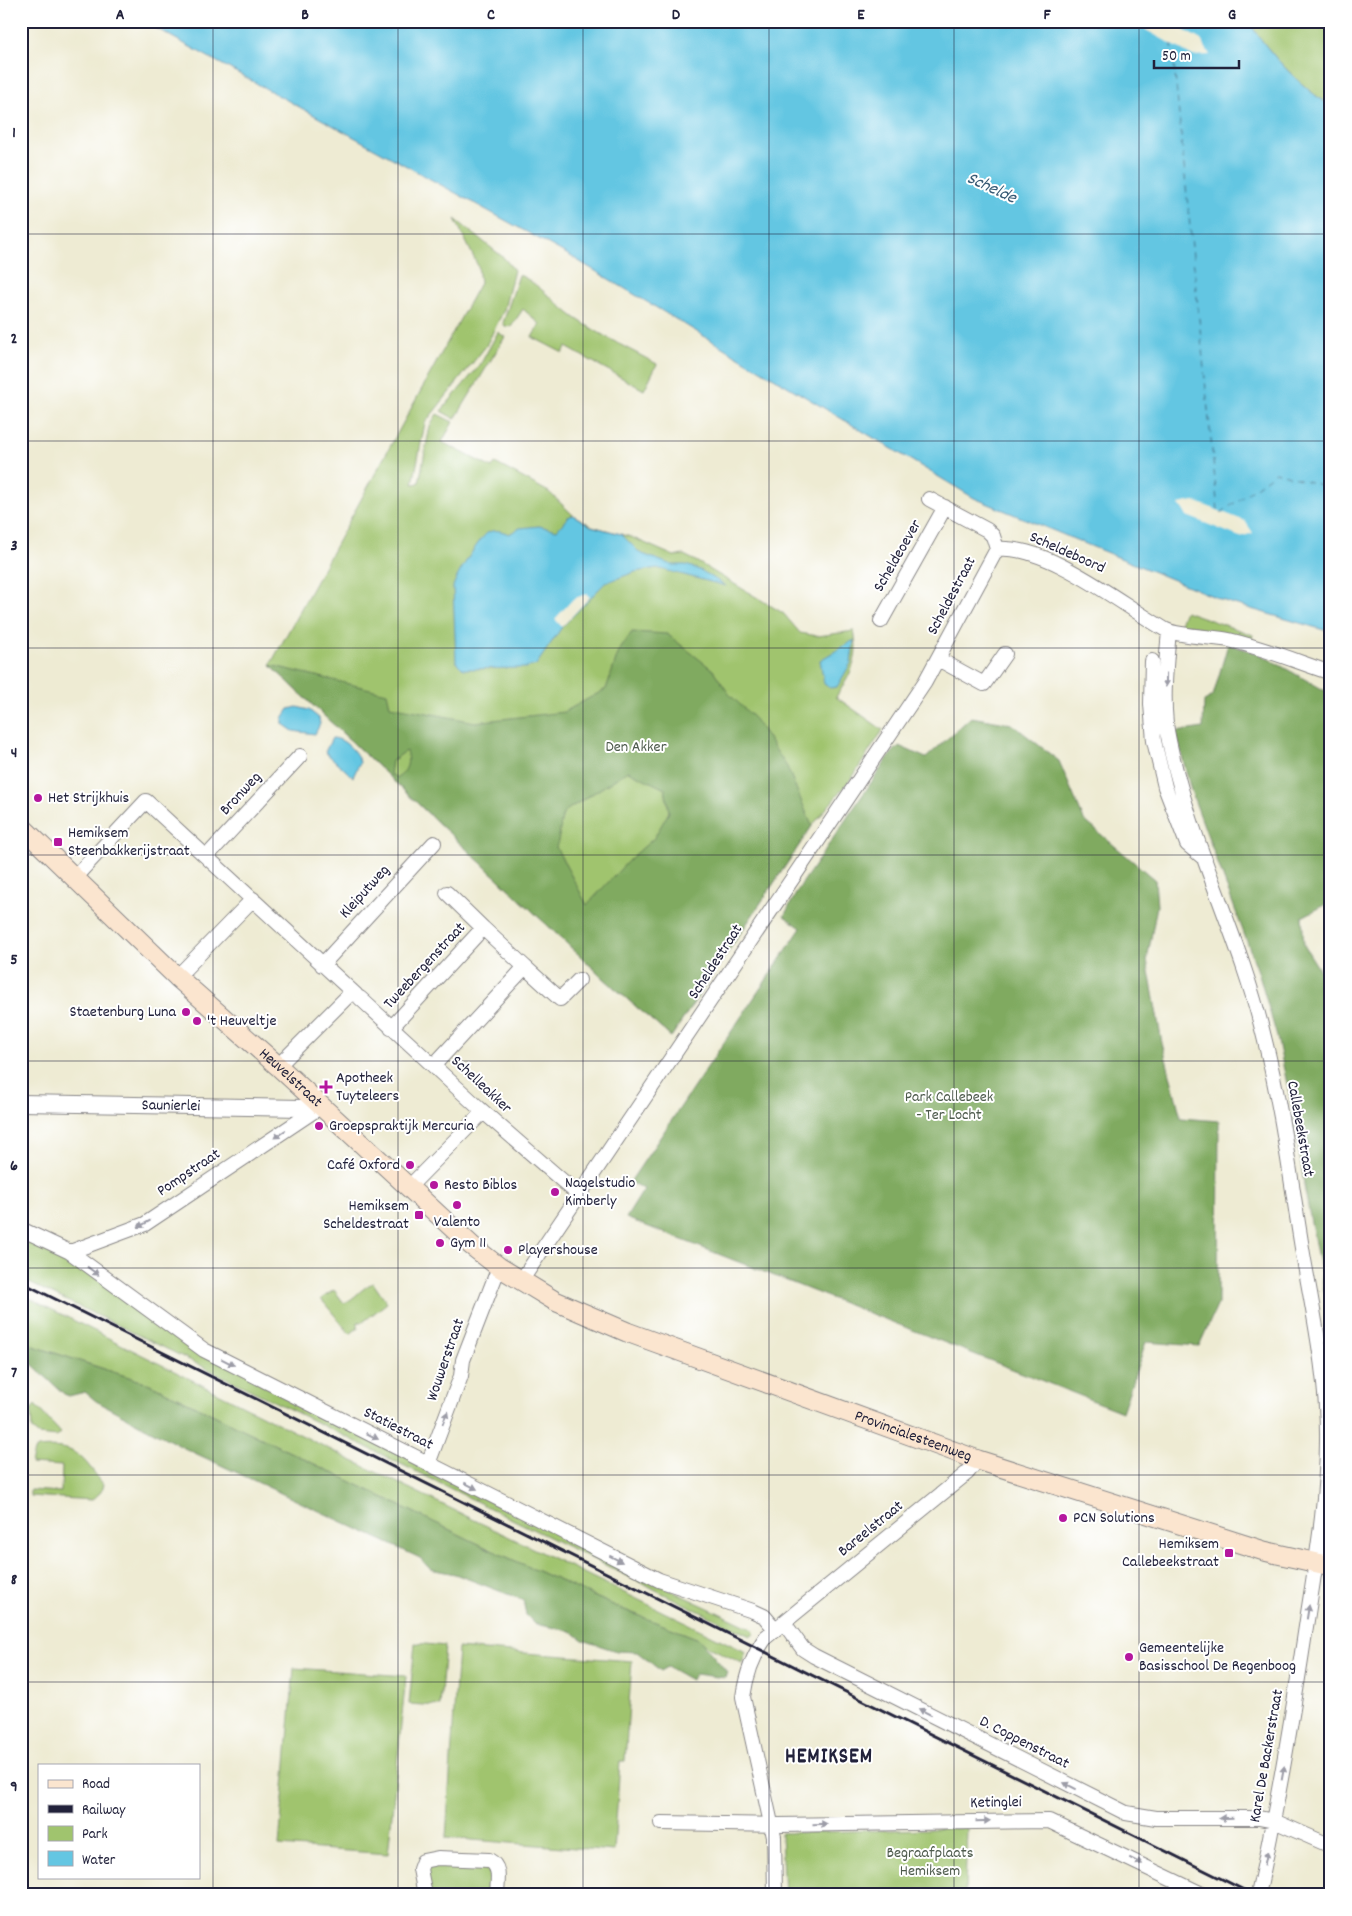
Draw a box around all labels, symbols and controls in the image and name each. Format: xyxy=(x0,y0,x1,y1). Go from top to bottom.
text: A xyxy=(116,4,125,27)
text: B xyxy=(301,4,309,27)
text: C xyxy=(487,4,495,27)
text: D xyxy=(672,4,681,27)
text: E xyxy=(857,4,865,27)
text: F xyxy=(1043,4,1051,27)
text: G xyxy=(1228,4,1236,27)
scale bar xyxy=(1154,38,1240,70)
text: 50 m xyxy=(1162,46,1191,68)
text: 1 xyxy=(12,122,16,145)
water label: Schelde xyxy=(962,167,1021,212)
text: 2 xyxy=(11,328,18,351)
street label: Scheldeoever xyxy=(868,516,928,596)
street label: Scheldeboord xyxy=(1025,526,1109,580)
text: 3 xyxy=(10,535,18,558)
street label: Scheldestraat xyxy=(922,553,982,639)
one-way arrow xyxy=(1162,672,1170,688)
park label: Den Akker xyxy=(605,736,667,759)
text: 4 xyxy=(11,742,17,765)
street label: Bronweg xyxy=(215,767,267,821)
place label: Het Strijkhuis xyxy=(48,787,130,810)
marker: Het Strijkhuis xyxy=(32,792,44,804)
place label: Hemiksem Steenbakkerijstraat xyxy=(68,822,190,863)
marker: Hemiksem Steenbakkerijstraat xyxy=(52,836,64,848)
street label: Kleiputweg xyxy=(334,860,396,924)
street label: Tweebergenstraat xyxy=(379,917,472,1015)
street label: Scheldestraat xyxy=(683,920,749,1004)
text: 5 xyxy=(10,949,18,972)
place label: Staetenburg Luna xyxy=(69,1001,176,1024)
marker: Staetenburg Luna xyxy=(180,1006,192,1018)
place label: 't Heuveltje xyxy=(207,1010,277,1033)
marker: 't Heuveltje xyxy=(191,1015,203,1027)
street label: Heuvelstraat xyxy=(254,1043,328,1113)
street label: Schelleakker xyxy=(445,1051,517,1119)
place label: Apotheek Tuyteleers xyxy=(336,1067,400,1108)
street label: Callebeekstraat xyxy=(1280,1079,1320,1179)
marker: Apotheek Tuyteleers xyxy=(320,1081,332,1093)
park label: Park Callebeek - Ter Locht xyxy=(905,1086,993,1127)
street label: Saunierlei xyxy=(141,1094,201,1118)
place label: Groepspraktijk Mercuria xyxy=(329,1115,474,1138)
marker: Groepspraktijk Mercuria xyxy=(313,1120,325,1132)
one-way arrow xyxy=(273,1129,287,1139)
street label: Pompstraat xyxy=(153,1143,225,1203)
place label: Café Oxford xyxy=(327,1154,400,1177)
text: 6 xyxy=(10,1155,18,1178)
marker: Café Oxford xyxy=(404,1159,416,1171)
place label: Nagelstudio Kimberly xyxy=(565,1172,635,1213)
place label: Resto Biblos xyxy=(444,1174,518,1197)
marker: Resto Biblos xyxy=(428,1179,440,1191)
marker: Nagelstudio Kimberly xyxy=(549,1186,561,1198)
place label: Hemiksem Scheldestraat xyxy=(323,1195,409,1236)
marker: Valento xyxy=(451,1199,463,1211)
marker: Hemiksem Scheldestraat xyxy=(413,1209,425,1221)
place label: Valento xyxy=(434,1211,480,1234)
one-way arrow xyxy=(138,1219,151,1228)
place label: Gym 11 xyxy=(450,1232,486,1255)
marker: Gym 11 xyxy=(434,1237,446,1249)
place label: Playershouse xyxy=(518,1239,598,1262)
marker: Playershouse xyxy=(502,1244,514,1256)
one-way arrow xyxy=(86,1265,99,1276)
street label: Wouwerstraat xyxy=(421,1316,471,1404)
one-way arrow xyxy=(220,1358,235,1366)
text: 7 xyxy=(11,1362,17,1385)
street label: Statiestraat xyxy=(359,1402,437,1457)
street label: Provincialesteenweg xyxy=(851,1404,975,1468)
one-way arrow xyxy=(441,1410,449,1425)
one-way arrow xyxy=(365,1432,379,1440)
one-way arrow xyxy=(464,1482,478,1490)
street label: Bareelstraat xyxy=(833,1495,909,1563)
place label: PCN Solutions xyxy=(1073,1507,1155,1530)
marker: PCN Solutions xyxy=(1057,1512,1069,1524)
place label: Hemiksem Callebeekstraat xyxy=(1122,1533,1219,1574)
marker: Hemiksem Callebeekstraat xyxy=(1223,1547,1235,1559)
one-way arrow xyxy=(609,1555,623,1563)
text: 8 xyxy=(11,1569,18,1592)
one-way arrow xyxy=(1305,1604,1313,1620)
place label: Gemeentelijke Basisschool De Regenboog xyxy=(1139,1637,1296,1678)
marker: Gemeentelijke Basisschool De Regenboog xyxy=(1123,1651,1135,1663)
street label: Karel De Backerstraat xyxy=(1244,1688,1290,1824)
one-way arrow xyxy=(918,1708,932,1716)
street label: D. Coppenstraat xyxy=(975,1710,1073,1776)
district label: HEMIKSEM xyxy=(785,1743,873,1773)
legend xyxy=(38,1764,200,1878)
one-way arrow xyxy=(1280,1765,1288,1781)
text: Road xyxy=(82,1774,110,1796)
text: 9 xyxy=(10,1776,18,1799)
one-way arrow xyxy=(1063,1782,1077,1790)
street label: Ketinglei xyxy=(970,1791,1022,1815)
text: Railway xyxy=(82,1800,126,1822)
one-way arrow xyxy=(1217,1814,1233,1822)
one-way arrow xyxy=(975,1817,991,1825)
one-way arrow xyxy=(812,1820,828,1828)
text: Park xyxy=(82,1824,108,1846)
park label: Begraafplaats Hemiksem xyxy=(886,1842,974,1883)
text: Water xyxy=(82,1850,116,1872)
one-way arrow xyxy=(1262,1850,1270,1865)
one-way arrow xyxy=(1129,1858,1143,1866)

